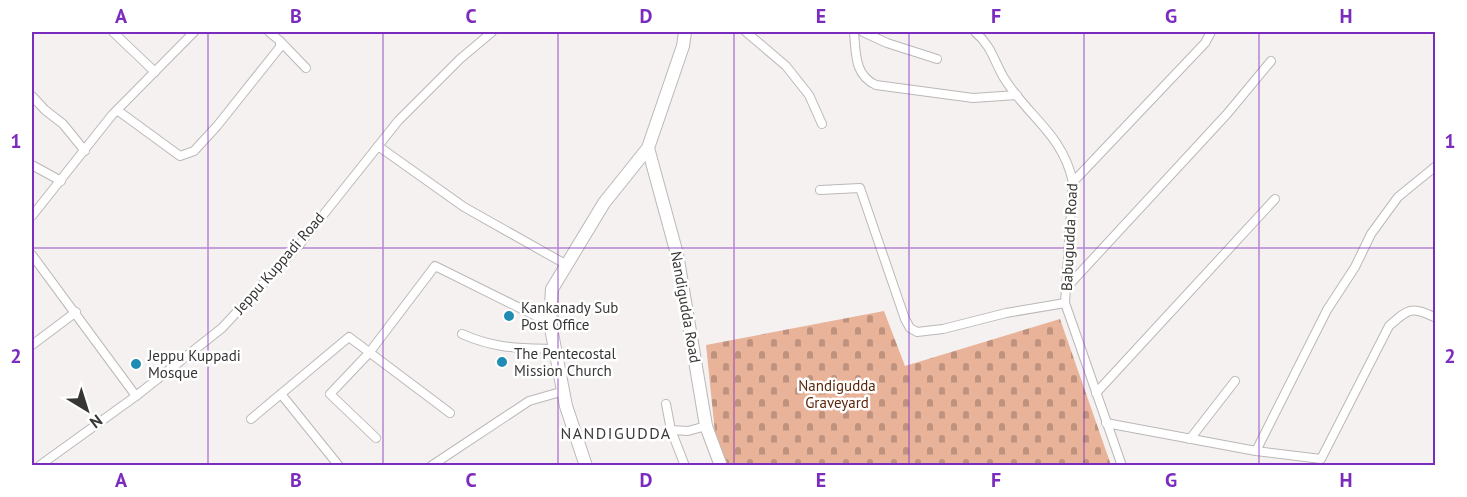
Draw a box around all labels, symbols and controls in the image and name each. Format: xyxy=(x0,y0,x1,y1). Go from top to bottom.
text: A xyxy=(115,3,128,29)
text: B xyxy=(290,3,302,29)
text: C xyxy=(465,3,477,29)
text: D xyxy=(640,3,653,29)
text: E xyxy=(816,3,826,29)
text: F xyxy=(991,3,1001,29)
text: G xyxy=(1165,3,1177,29)
text: H xyxy=(1339,3,1353,29)
text: 1 xyxy=(10,128,22,154)
text: 1 xyxy=(1444,128,1456,154)
street label: Babugudda Road xyxy=(1057,183,1081,291)
street label: Jeppu Kuppadi Road xyxy=(229,208,328,319)
street label: Nandigudda Road xyxy=(667,250,705,364)
place label: Kankanady Sub Post Office xyxy=(521,298,618,334)
marker: Kankanady Sub Post Office xyxy=(502,309,516,323)
text: 2 xyxy=(10,343,22,369)
text: 2 xyxy=(1444,343,1456,369)
place label: The Pentecostal Mission Church xyxy=(514,344,617,380)
place label: Jeppu Kuppadi Mosque xyxy=(147,346,241,382)
marker: The Pentecostal Mission Church xyxy=(495,355,509,369)
marker: Jeppu Kuppadi Mosque xyxy=(129,357,143,371)
park label: Nandigudda Graveyard xyxy=(798,376,876,412)
north arrow xyxy=(57,380,117,440)
text: N xyxy=(86,411,107,433)
district label: NANDIGUDDA xyxy=(560,423,672,443)
text: A xyxy=(115,467,128,493)
text: B xyxy=(290,467,302,493)
text: C xyxy=(465,467,477,493)
text: D xyxy=(640,467,653,493)
text: E xyxy=(816,467,826,493)
text: F xyxy=(991,467,1001,493)
text: G xyxy=(1165,467,1177,493)
text: H xyxy=(1339,467,1353,493)

